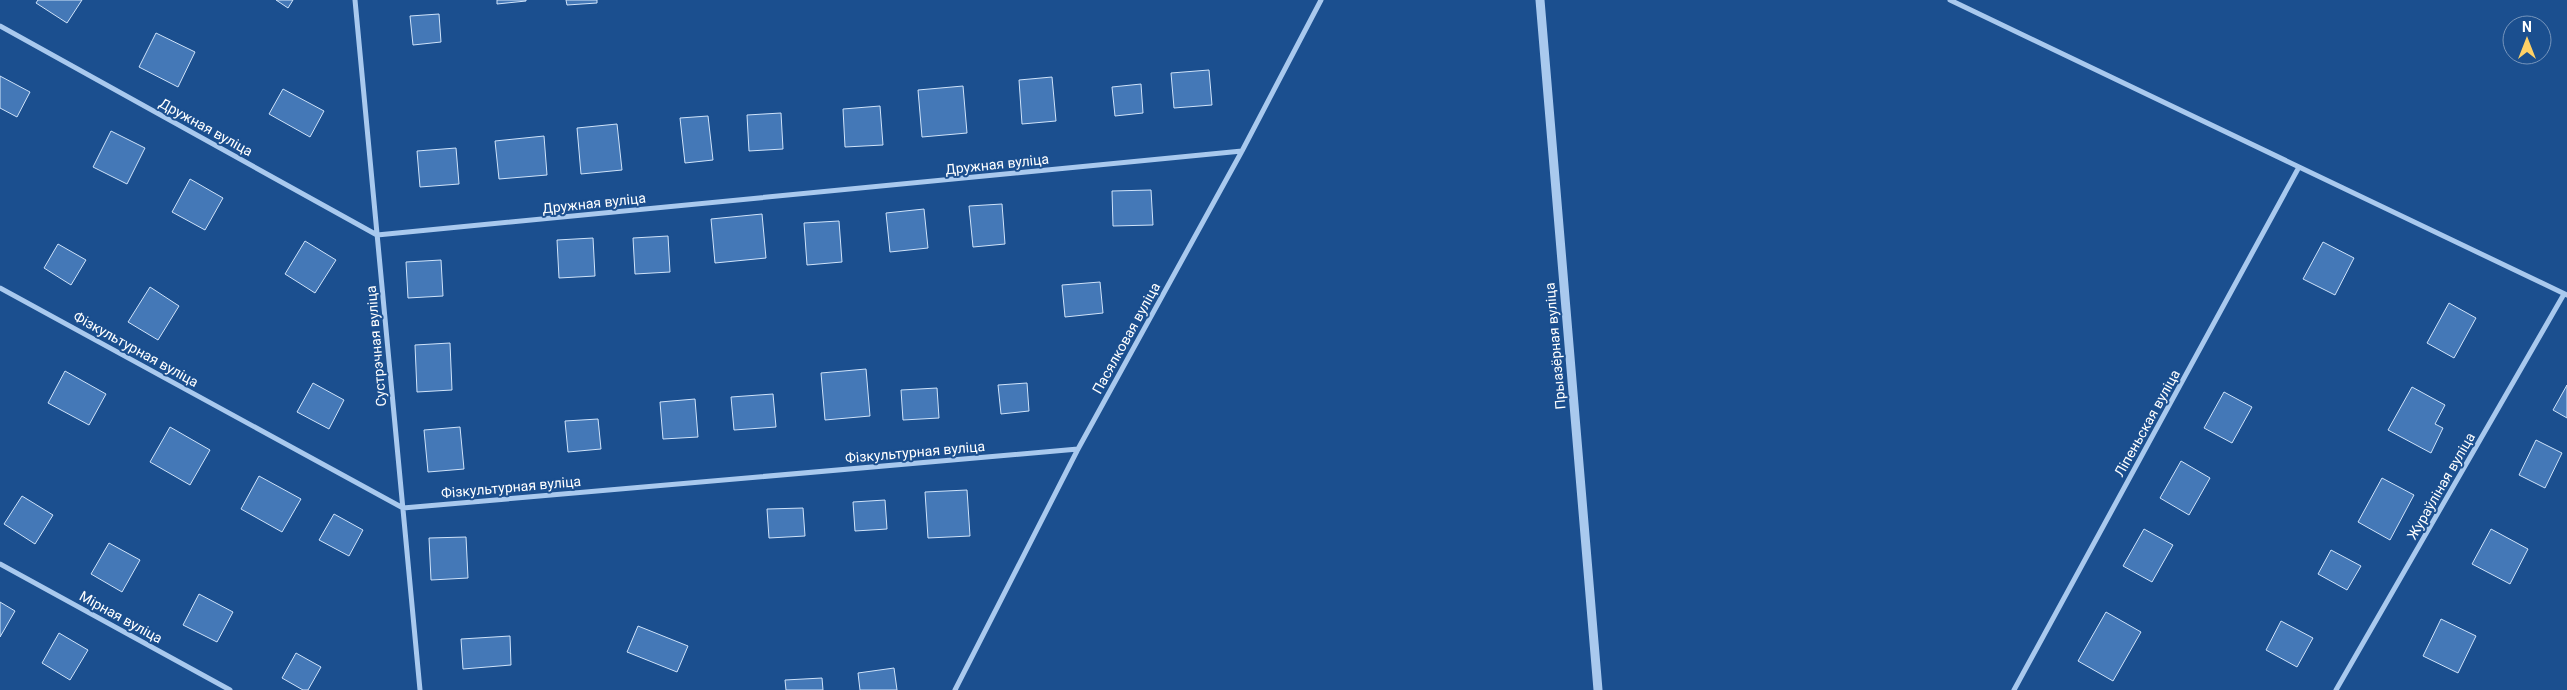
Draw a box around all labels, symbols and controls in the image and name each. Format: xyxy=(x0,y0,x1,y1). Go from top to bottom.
north arrow xyxy=(2502,15,2552,65)
text: N xyxy=(2522,19,2532,35)
street label: Дружная вуліца xyxy=(157,95,255,159)
street label: Дружная вуліца xyxy=(944,151,1050,177)
street label: Дружная вуліца xyxy=(541,190,647,216)
street label: Пасялковая вуліца xyxy=(1089,280,1163,396)
street label: Прыазёрная вуліца xyxy=(1541,282,1569,410)
street label: Сустрэчная вуліца xyxy=(363,285,389,407)
street label: Фізкультурная вуліца xyxy=(71,308,201,390)
street label: Ліпеньская вуліца xyxy=(2111,367,2183,479)
street label: Жураўліная вуліца xyxy=(2404,430,2478,542)
street label: Фізкультурная вуліца xyxy=(844,438,986,466)
street label: Фізкультурная вуліца xyxy=(440,473,582,501)
street label: Мірная вуліца xyxy=(77,588,165,646)

